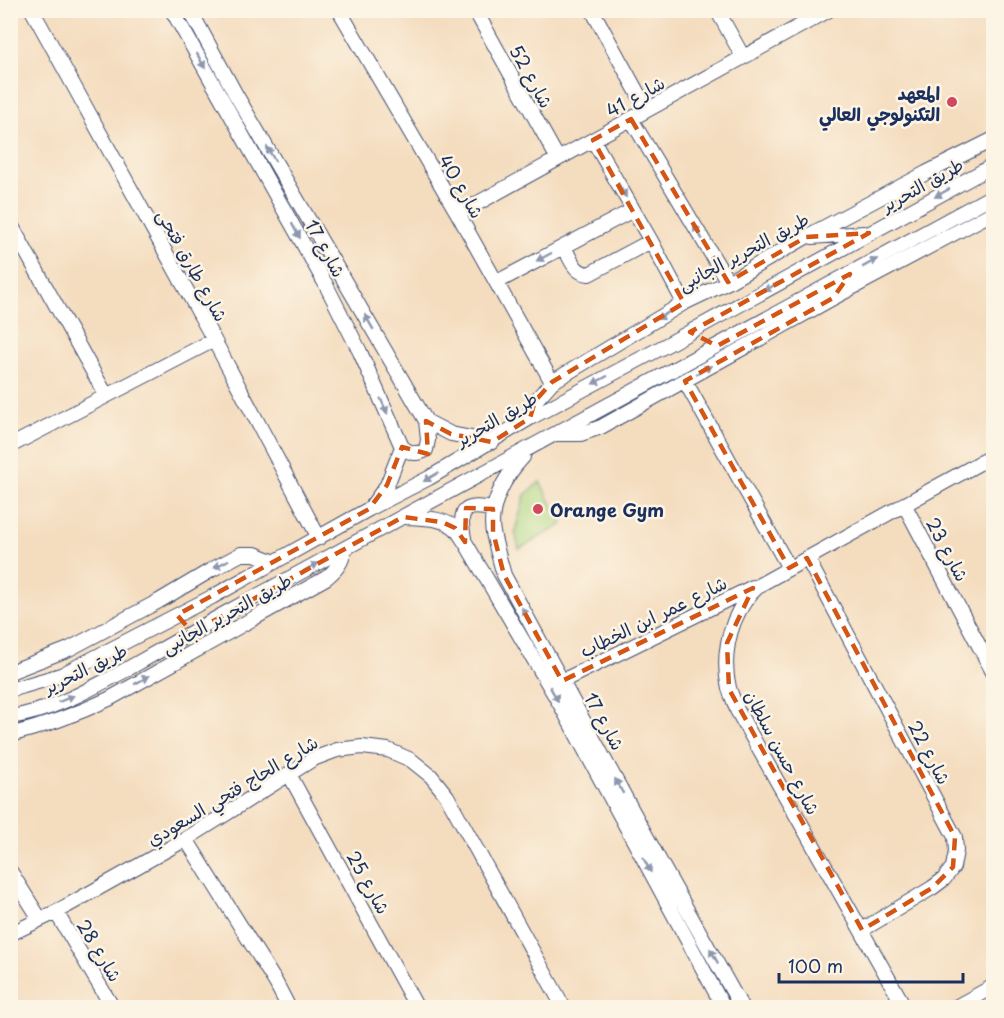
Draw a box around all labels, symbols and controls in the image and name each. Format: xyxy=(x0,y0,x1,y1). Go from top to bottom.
street label: شارع 52 xyxy=(504,39,560,113)
one-way arrow xyxy=(195,53,205,70)
street label: شارع 41 xyxy=(601,69,669,123)
place label: المعهد التكنولوجي العالي xyxy=(819,79,940,131)
marker: المعهد التكنولوجي العالي xyxy=(945,95,959,109)
one-way arrow xyxy=(265,146,276,162)
street label: شارع 40 xyxy=(433,149,491,223)
street label: طريق التحرير xyxy=(874,150,968,219)
one-way arrow xyxy=(617,182,627,199)
one-way arrow xyxy=(933,188,950,198)
street label: شارع طارق فتحى xyxy=(151,204,235,326)
street label: طريق التحرير الجانبى xyxy=(672,205,814,297)
street label: شارع 17 xyxy=(299,214,353,282)
one-way arrow xyxy=(291,223,301,240)
one-way arrow xyxy=(692,224,703,240)
one-way arrow xyxy=(536,252,553,262)
one-way arrow xyxy=(862,258,879,268)
one-way arrow xyxy=(762,282,779,292)
one-way arrow xyxy=(656,309,672,320)
one-way arrow xyxy=(363,314,374,330)
one-way arrow xyxy=(695,365,712,375)
one-way arrow xyxy=(591,375,609,385)
street label: طريق التحرير xyxy=(448,384,542,453)
one-way arrow xyxy=(379,397,389,415)
one-way arrow xyxy=(422,472,439,482)
place label: Orange Gym xyxy=(550,496,664,523)
marker: Orange Gym xyxy=(531,502,545,516)
street label: شارع 23 xyxy=(920,512,976,586)
one-way arrow xyxy=(212,559,229,569)
one-way arrow xyxy=(303,562,320,572)
street label: طريق التحرير الجانبى xyxy=(156,566,296,660)
street label: شارع عمر ابن الخطاب xyxy=(575,569,731,663)
one-way arrow xyxy=(521,606,531,623)
street label: طريق التحرير xyxy=(37,636,132,701)
one-way arrow xyxy=(133,675,150,685)
street label: شارع حسن سلطان xyxy=(739,685,827,819)
one-way arrow xyxy=(549,686,559,703)
street label: شارع 17 xyxy=(578,687,632,755)
one-way arrow xyxy=(57,694,75,703)
street label: شارع 22 xyxy=(902,715,958,789)
street label: شارع الحاج فتحي السعودي xyxy=(141,728,325,855)
one-way arrow xyxy=(614,777,624,794)
street label: شارع 25 xyxy=(341,845,397,919)
one-way arrow xyxy=(642,857,652,874)
street label: شارع 28 xyxy=(71,914,129,986)
scale bar xyxy=(779,946,964,984)
one-way arrow xyxy=(709,948,719,965)
text: 100 m xyxy=(788,952,843,979)

